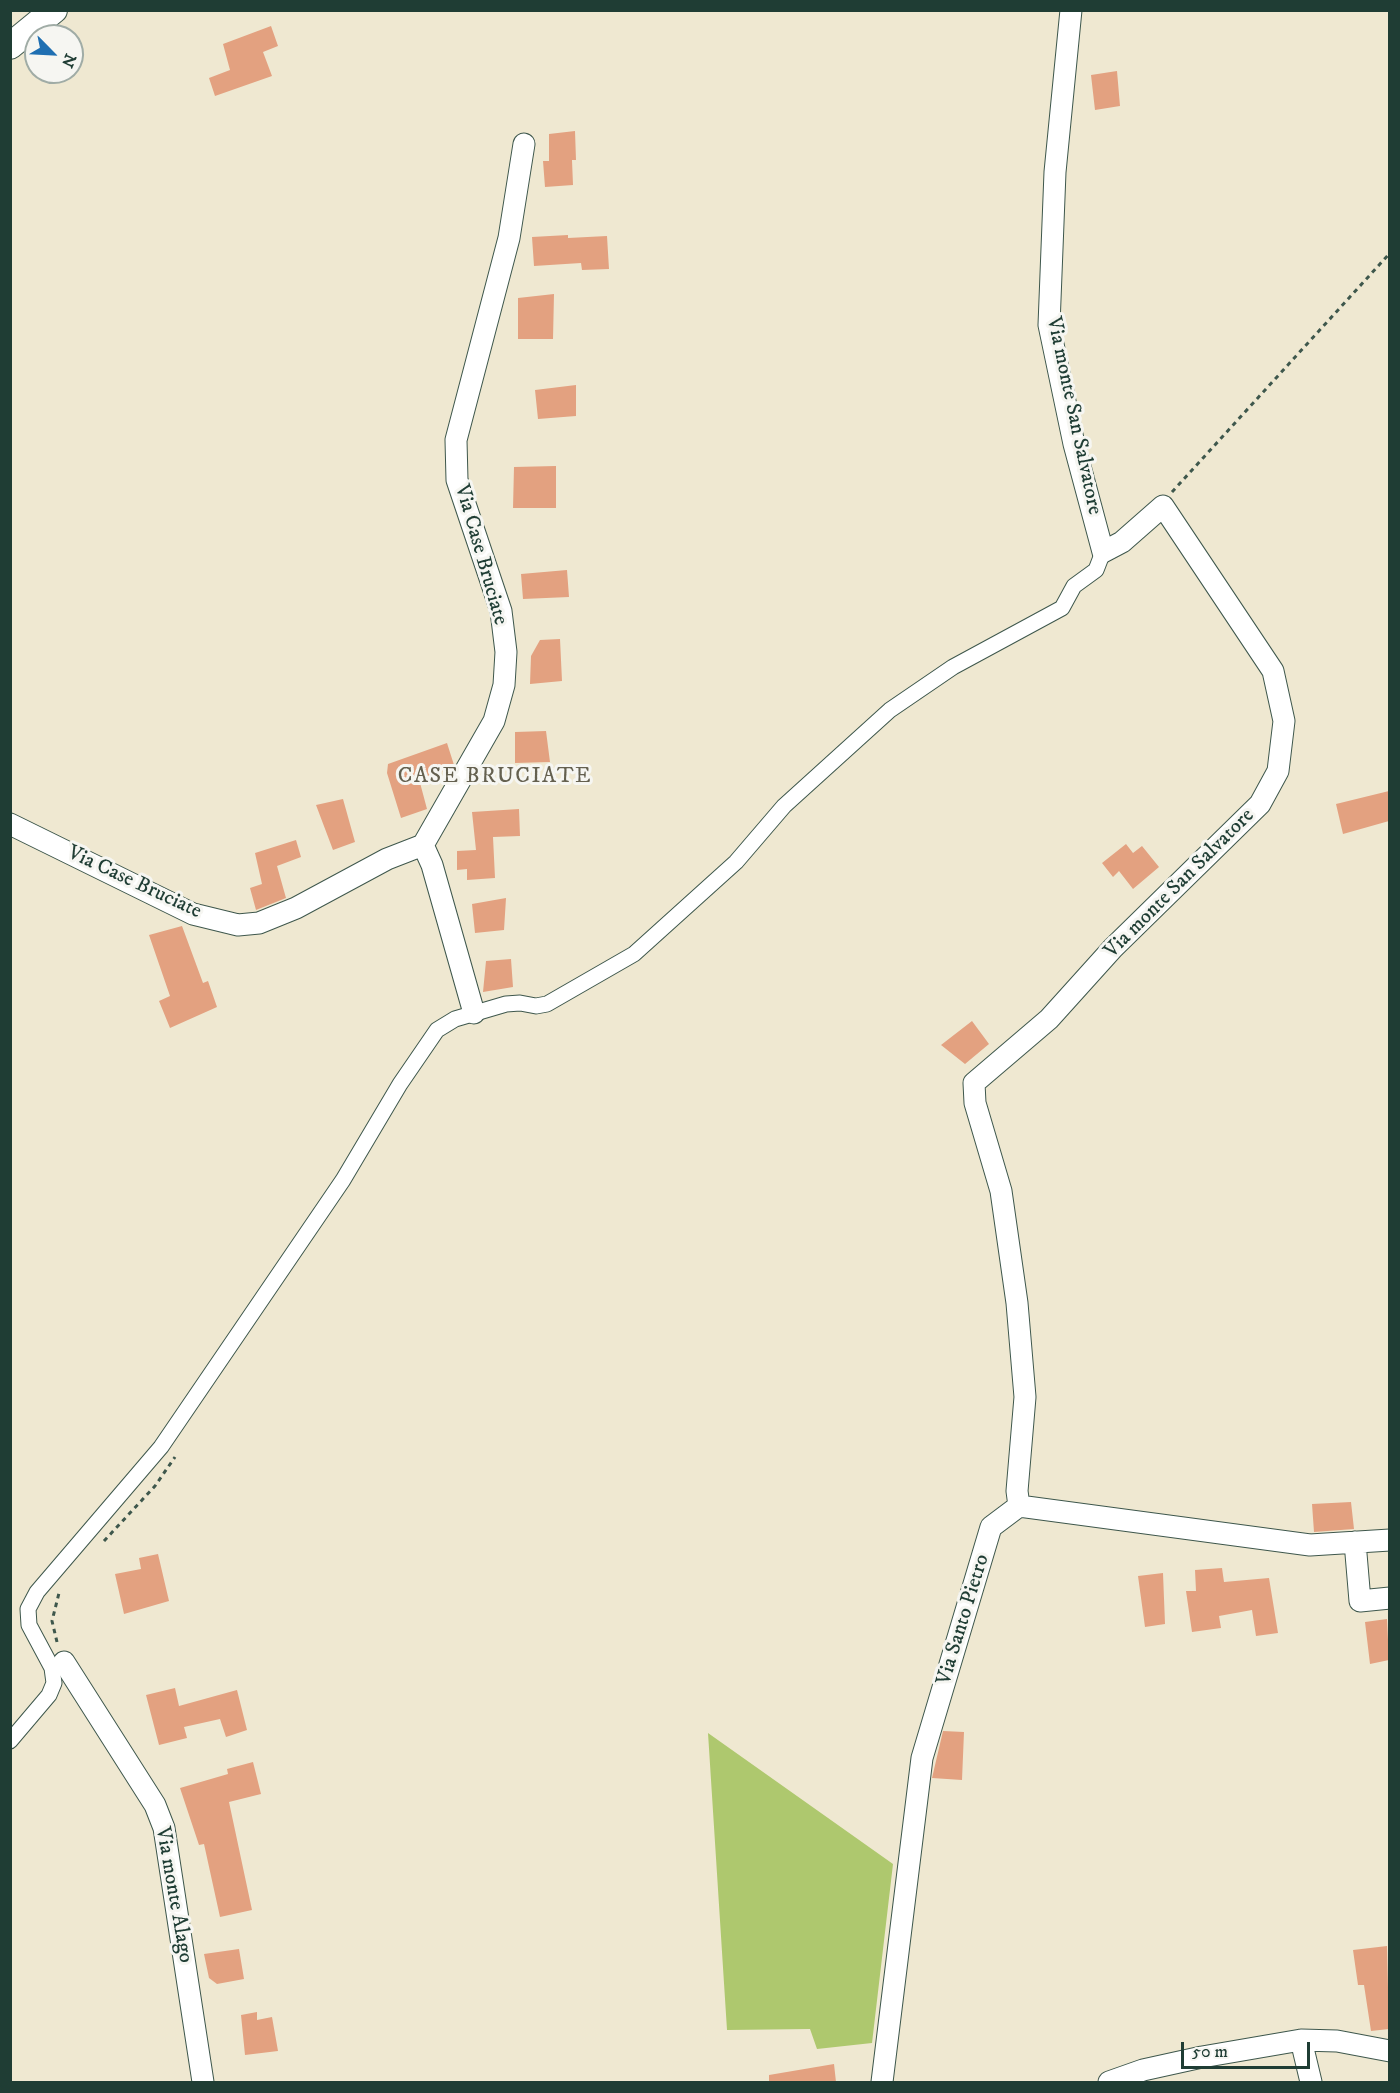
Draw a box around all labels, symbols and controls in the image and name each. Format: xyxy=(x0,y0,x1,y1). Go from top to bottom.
north arrow xyxy=(24,24,84,84)
text: N xyxy=(57,50,80,71)
street label: Via monte San Salvatore xyxy=(1040,315,1106,517)
street label: Via Case Bruciate xyxy=(448,482,512,628)
district label: CASE BRUCIATE xyxy=(398,764,592,790)
street label: Via monte San Salvatore xyxy=(1100,804,1260,964)
street label: Via Case Bruciate xyxy=(63,841,205,925)
street label: Via Santo Pietro xyxy=(932,1552,996,1688)
street label: Via monte Alago xyxy=(149,1825,197,1965)
scale bar xyxy=(1184,2030,1313,2068)
text: 50 m xyxy=(1192,2041,1228,2063)

